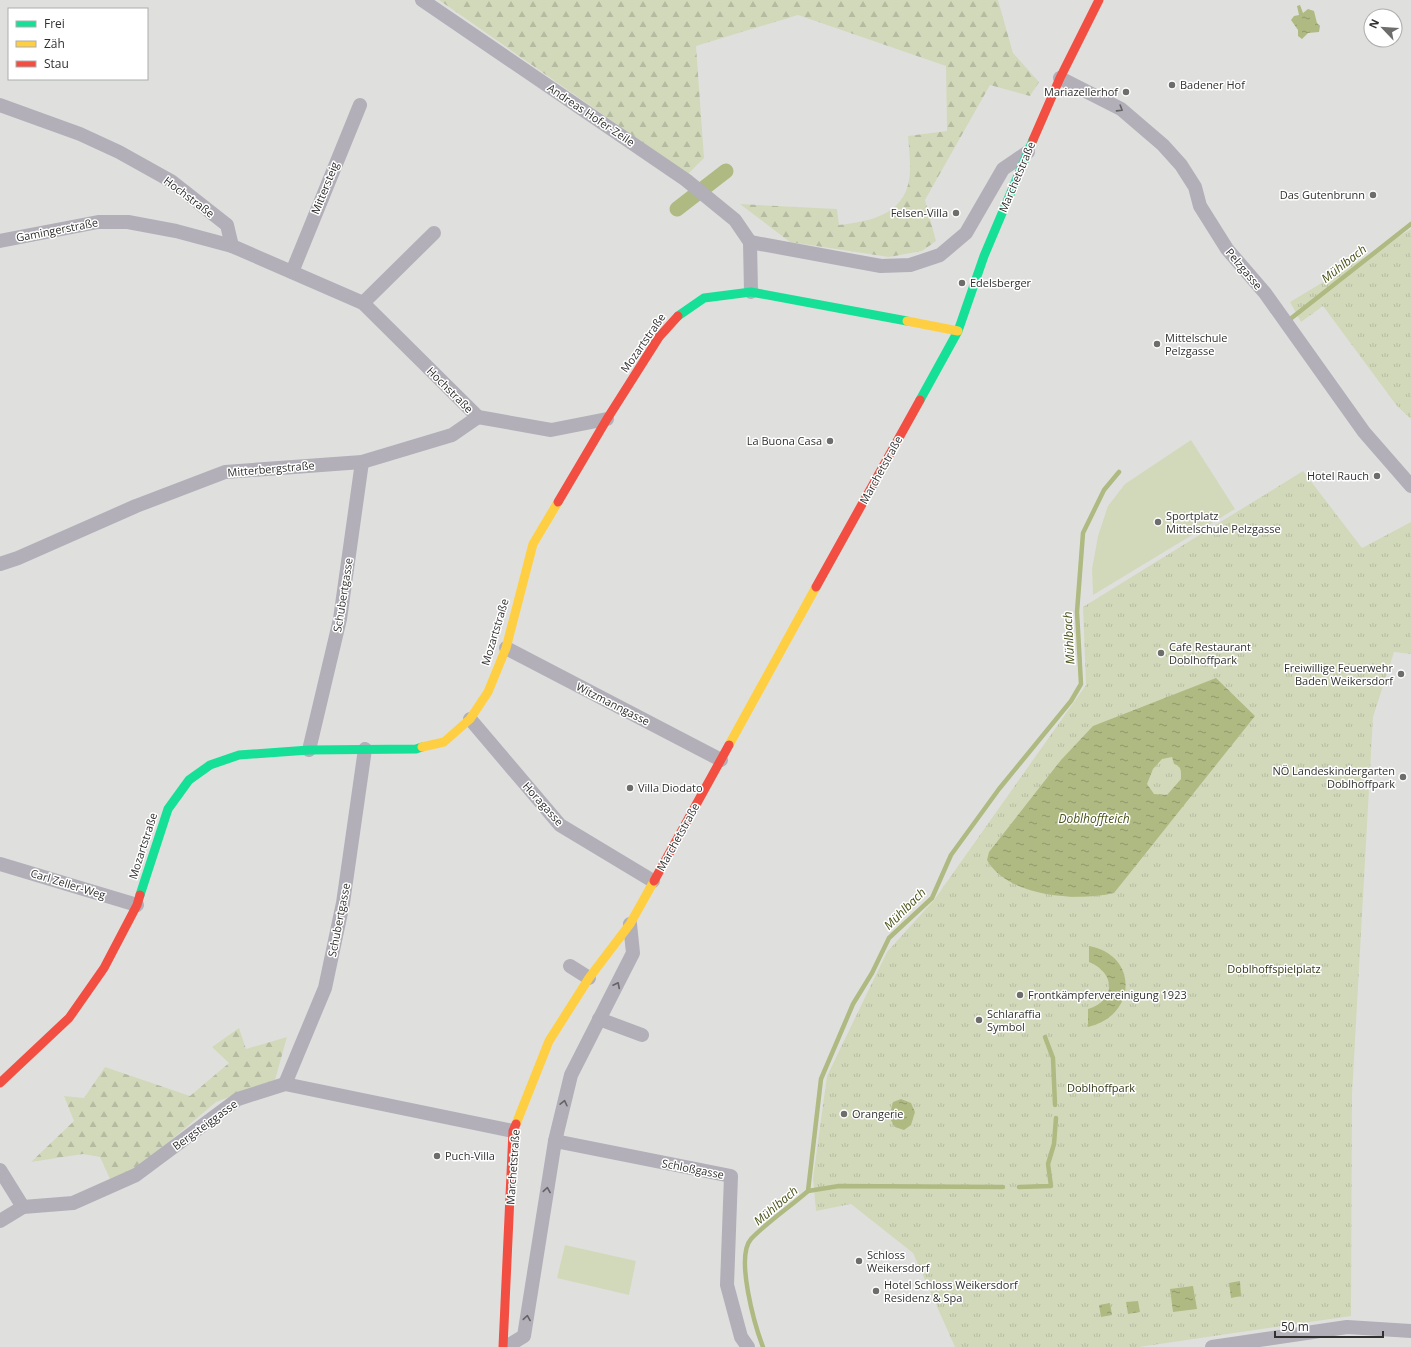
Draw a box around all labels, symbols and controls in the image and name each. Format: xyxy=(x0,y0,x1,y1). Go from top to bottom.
legend xyxy=(8,8,148,80)
north arrow xyxy=(1363,8,1403,48)
text: Frei xyxy=(44,15,65,32)
text: N xyxy=(1365,16,1382,31)
text: Zäh xyxy=(44,35,65,52)
text: Stau xyxy=(44,55,69,72)
place label: Badener Hof xyxy=(1180,77,1246,92)
street label: Andreas Hofer-Zeile xyxy=(545,80,638,149)
marker: Badener Hof xyxy=(1167,80,1177,90)
place label: Mariazellerhof xyxy=(1044,84,1119,99)
marker: Mariazellerhof xyxy=(1121,87,1131,97)
one-way arrow xyxy=(1116,104,1123,112)
street label: Marchetstraße xyxy=(995,139,1038,214)
street label: Mittersteig xyxy=(307,159,342,216)
street label: Hochstraße xyxy=(161,173,218,221)
place label: Das Gutenbrunn xyxy=(1280,187,1365,202)
marker: Das Gutenbrunn xyxy=(1368,190,1378,200)
place label: Felsen-Villa xyxy=(891,205,948,220)
marker: Felsen-Villa xyxy=(951,208,961,218)
street label: Gamingerstraße xyxy=(15,214,99,245)
water label: Mühlbach xyxy=(1318,241,1370,287)
street label: Pelzgasse xyxy=(1223,245,1266,292)
place label: Edelsberger xyxy=(970,275,1032,290)
marker: Edelsberger xyxy=(957,278,967,288)
street label: Mozartstraße xyxy=(617,310,669,375)
place label: Mittelschule Pelzgasse xyxy=(1165,330,1227,358)
marker: Mittelschule Pelzgasse xyxy=(1152,339,1162,349)
street label: Hochstraße xyxy=(424,363,477,416)
place label: La Buona Casa xyxy=(747,433,822,448)
street label: Marchetstraße xyxy=(856,433,905,506)
marker: La Buona Casa xyxy=(825,436,835,446)
street label: Mitterbergstraße xyxy=(227,457,315,480)
place label: Hotel Rauch xyxy=(1307,468,1369,483)
marker: Hotel Rauch xyxy=(1372,471,1382,481)
place label: Sportplatz Mittelschule Pelzgasse xyxy=(1166,508,1281,536)
marker: Sportplatz Mittelschule Pelzgasse xyxy=(1153,517,1163,527)
street label: Schubertgasse xyxy=(329,557,356,633)
street label: Mozartstraße xyxy=(477,597,512,667)
water label: Mühlbach xyxy=(1059,611,1078,665)
place label: Cafe Restaurant Doblhoffpark xyxy=(1169,639,1251,667)
marker: Cafe Restaurant Doblhoffpark xyxy=(1156,648,1166,658)
place label: Freiwillige Feuerwehr Baden Weikersdorf xyxy=(1284,660,1394,688)
marker: Freiwillige Feuerwehr Baden Weikersdorf xyxy=(1396,669,1406,679)
street label: Witzmanngasse xyxy=(574,679,653,729)
place label: NÖ Landeskindergarten Doblhoffpark xyxy=(1272,763,1395,791)
marker: NÖ Landeskindergarten Doblhoffpark xyxy=(1398,772,1408,782)
street label: Horagasse xyxy=(520,779,567,829)
place label: Villa Diodato xyxy=(638,780,703,795)
marker: Villa Diodato xyxy=(625,783,635,793)
street label: Marchetstraße xyxy=(653,800,702,873)
water label: Doblhoffteich xyxy=(1058,810,1130,827)
street label: Mozartstraße xyxy=(125,811,160,881)
street label: Carl Zeller-Weg xyxy=(29,865,108,902)
street label: Schubertgasse xyxy=(324,882,353,958)
water label: Mühlbach xyxy=(880,884,929,933)
park label: Doblhoffspielplatz xyxy=(1227,961,1321,976)
one-way arrow xyxy=(612,981,619,989)
place label: Frontkämpfervereinigung 1923 xyxy=(1028,987,1187,1002)
marker: Frontkämpfervereinigung 1923 xyxy=(1015,990,1025,1000)
place label: Schlaraffia Symbol xyxy=(987,1006,1041,1034)
marker: Schlaraffia Symbol xyxy=(974,1015,984,1025)
park label: Doblhoffpark xyxy=(1067,1080,1135,1095)
street label: Bergsteiggasse xyxy=(169,1096,240,1153)
one-way arrow xyxy=(559,1100,568,1107)
place label: Orangerie xyxy=(852,1106,904,1121)
marker: Orangerie xyxy=(839,1109,849,1119)
street label: Marchetstraße xyxy=(502,1129,523,1205)
place label: Puch-Villa xyxy=(445,1148,495,1163)
marker: Puch-Villa xyxy=(432,1151,442,1161)
street label: Schloßgasse xyxy=(661,1155,725,1182)
water label: Mühlbach xyxy=(750,1182,801,1229)
one-way arrow xyxy=(543,1187,551,1193)
place label: Schloss Weikersdorf xyxy=(867,1247,931,1275)
marker: Schloss Weikersdorf xyxy=(854,1256,864,1266)
place label: Hotel Schloss Weikersdorf Residenz & Spa xyxy=(884,1277,1019,1305)
marker: Hotel Schloss Weikersdorf Residenz & Spa xyxy=(871,1286,881,1296)
scale bar xyxy=(1275,1313,1383,1339)
one-way arrow xyxy=(522,1315,530,1321)
text: 50 m xyxy=(1281,1318,1309,1335)

